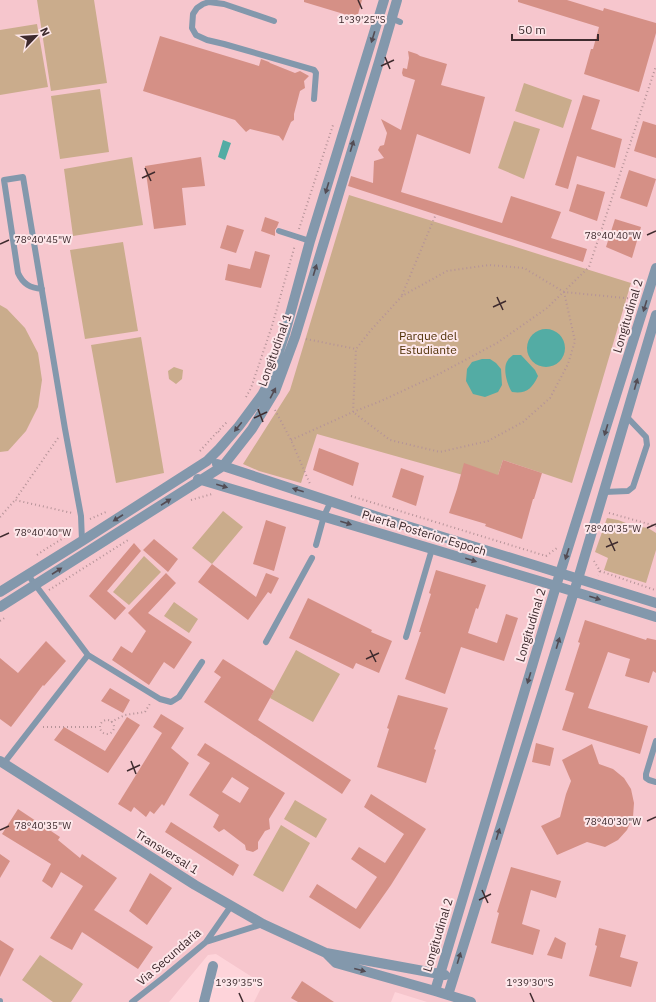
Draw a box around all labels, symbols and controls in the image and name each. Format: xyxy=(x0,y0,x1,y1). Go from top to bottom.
text: 1°39'25"S xyxy=(338,13,386,26)
north arrow xyxy=(16,16,56,56)
scale bar xyxy=(512,16,598,42)
text: 50 m xyxy=(518,22,546,37)
text: N xyxy=(37,25,53,38)
one-way arrow xyxy=(370,32,376,44)
one-way arrow xyxy=(349,140,355,152)
one-way arrow xyxy=(324,183,330,195)
text: 78°40'40"W xyxy=(585,229,641,242)
text: 78°40'45"W xyxy=(15,233,71,246)
one-way arrow xyxy=(312,264,318,276)
street label: Longitudinal 2 xyxy=(609,277,646,355)
one-way arrow xyxy=(642,300,648,312)
street label: Longitudinal 1 xyxy=(254,311,295,388)
park label: Parque del Estudiante xyxy=(399,328,457,357)
one-way arrow xyxy=(633,378,639,390)
one-way arrow xyxy=(270,388,277,399)
one-way arrow xyxy=(234,421,243,432)
one-way arrow xyxy=(603,424,609,436)
one-way arrow xyxy=(216,483,228,489)
one-way arrow xyxy=(292,487,304,493)
one-way arrow xyxy=(160,498,172,505)
street label: Puerta Posterior Espoch xyxy=(360,506,488,559)
one-way arrow xyxy=(112,515,124,522)
one-way arrow xyxy=(341,520,353,526)
text: 78°40'35"W xyxy=(585,522,641,535)
text: 78°40'40"W xyxy=(15,526,71,539)
one-way arrow xyxy=(564,548,570,560)
one-way arrow xyxy=(465,557,477,563)
one-way arrow xyxy=(51,568,63,575)
street label: Longitudinal 2 xyxy=(512,586,549,664)
one-way arrow xyxy=(589,595,601,601)
one-way arrow xyxy=(555,637,561,649)
one-way arrow xyxy=(526,672,532,684)
text: 78°40'30"W xyxy=(585,815,641,828)
text: 78°40'35"W xyxy=(15,819,71,832)
street label: Transversal 1 xyxy=(133,826,202,877)
one-way arrow xyxy=(495,827,501,839)
street label: Longitudinal 2 xyxy=(419,896,456,974)
street label: Via Secundaria xyxy=(134,924,204,989)
one-way arrow xyxy=(456,951,462,963)
one-way arrow xyxy=(354,967,366,973)
text: 1°39'35"S xyxy=(215,976,263,989)
text: 1°39'30"S xyxy=(506,976,554,989)

